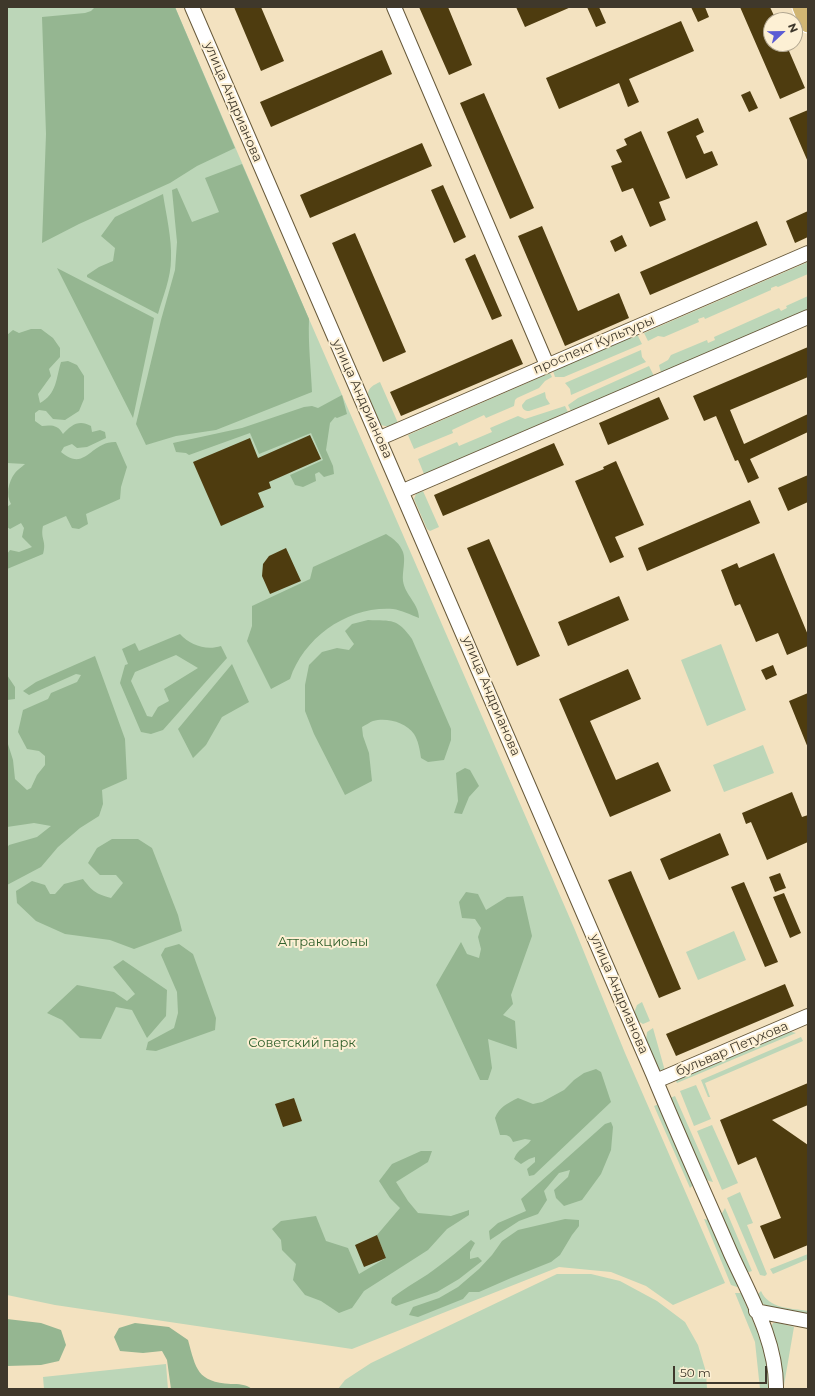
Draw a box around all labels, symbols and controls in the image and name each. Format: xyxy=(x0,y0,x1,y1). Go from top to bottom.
north arrow xyxy=(763,12,803,52)
text: N xyxy=(785,21,801,35)
street label: улица Андрианова xyxy=(201,40,265,164)
street label: проспект Культуры xyxy=(531,312,657,378)
street label: улица Андрианова xyxy=(329,337,395,461)
street label: улица Андрианова xyxy=(459,634,523,758)
street label: улица Андрианова xyxy=(587,932,651,1056)
park label: Аттракционы xyxy=(278,934,368,950)
street label: бульвар Петухова xyxy=(673,1018,791,1080)
park label: Советский парк xyxy=(248,1035,356,1051)
scale bar xyxy=(675,1358,769,1384)
text: 50 m xyxy=(680,1365,711,1380)

